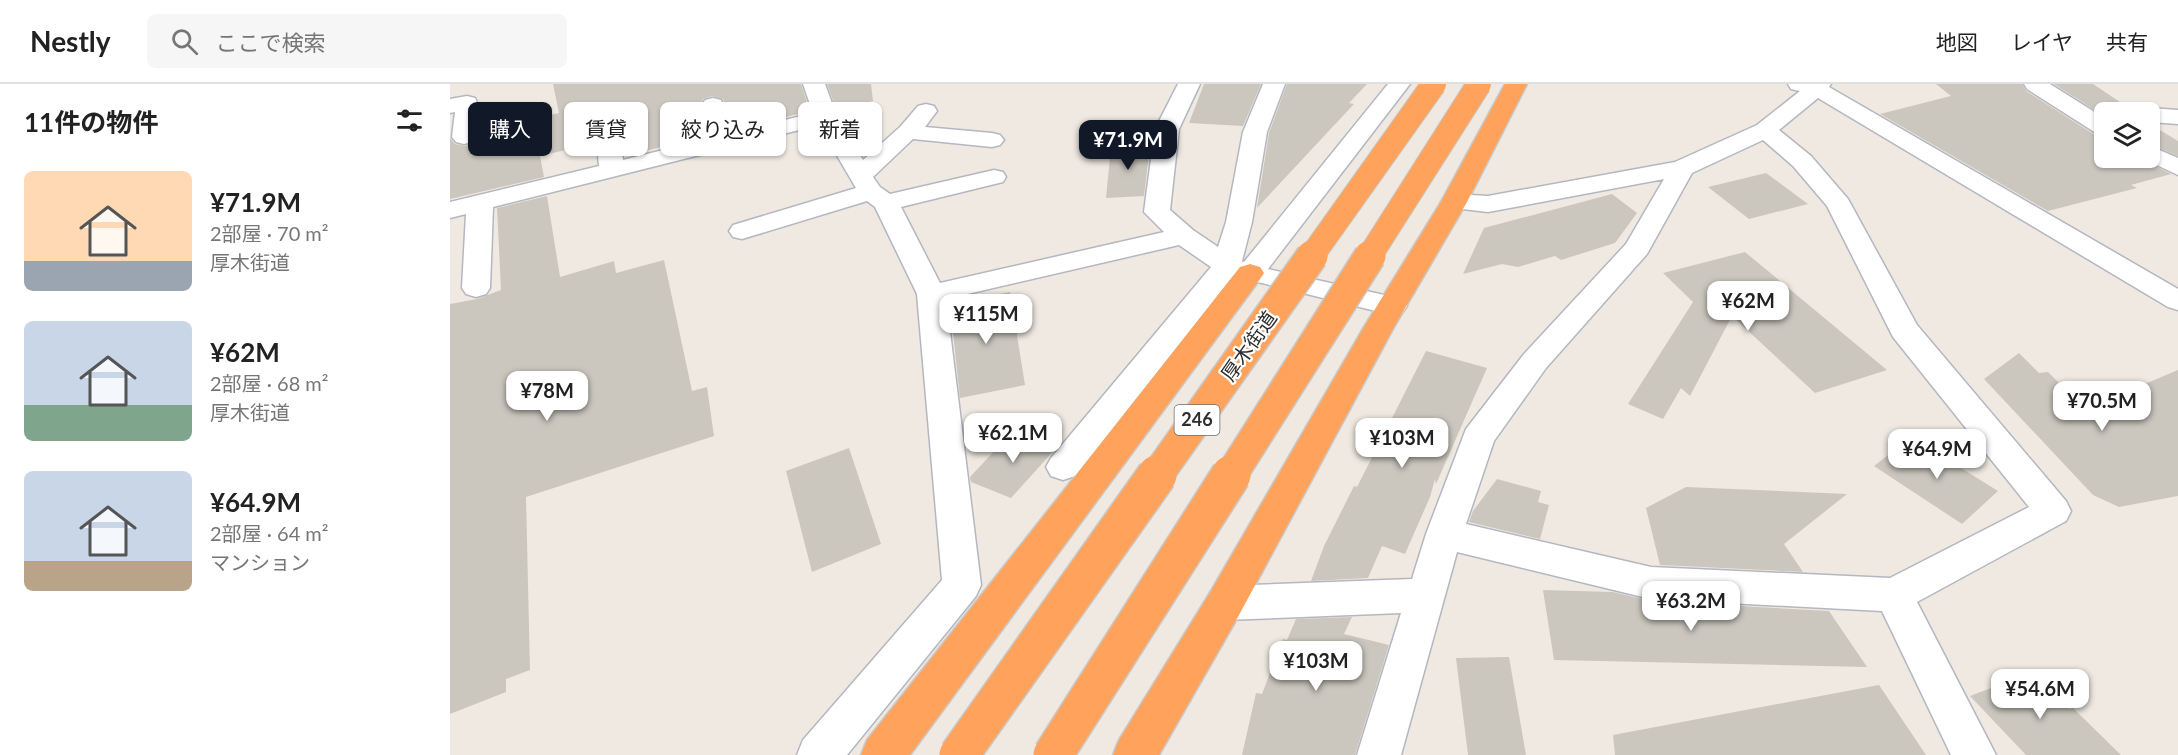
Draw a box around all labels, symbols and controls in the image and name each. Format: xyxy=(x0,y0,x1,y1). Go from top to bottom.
search box xyxy=(147,14,567,68)
text: Nestly xyxy=(30,24,111,58)
icon: search xyxy=(168,25,201,58)
text: ここで検索 xyxy=(216,29,326,56)
text: 地図 xyxy=(1936,29,1978,54)
text: レイヤ xyxy=(2011,29,2073,54)
text: 共有 xyxy=(2106,29,2148,54)
chip: 購入 xyxy=(468,102,552,156)
chip: 賃貸 xyxy=(564,102,648,156)
chip: 絞り込み xyxy=(660,102,786,156)
chip: 新着 xyxy=(798,102,882,156)
map controls xyxy=(2094,102,2160,168)
button: layers xyxy=(2094,102,2160,168)
icon: filters xyxy=(393,104,426,137)
text: 11件の物件 xyxy=(24,106,158,138)
pin: ¥71.9M xyxy=(1079,120,1177,171)
text: ¥71.9M xyxy=(1093,127,1163,151)
text: ¥71.9M xyxy=(210,186,301,218)
icon: home xyxy=(72,195,144,267)
text: 2部屋 · 70 m² xyxy=(210,221,329,245)
text: 厚木街道 xyxy=(210,250,290,274)
pin: ¥62M xyxy=(1712,281,1784,332)
text: ¥62M xyxy=(1721,288,1775,312)
pin: ¥115M xyxy=(944,294,1028,345)
text: ¥115M xyxy=(953,301,1019,325)
street label: 厚木街道 xyxy=(1215,306,1281,385)
text: ¥62M xyxy=(210,336,280,368)
icon: home xyxy=(72,345,144,417)
text: 2部屋 · 68 m² xyxy=(210,371,329,395)
pin: ¥78M xyxy=(511,371,583,422)
text: ¥78M xyxy=(520,378,574,402)
pin: ¥70.5M xyxy=(2053,381,2151,432)
text: ¥70.5M xyxy=(2067,388,2137,412)
text: 厚木街道 xyxy=(210,400,290,424)
road number: 246 xyxy=(1174,405,1220,435)
pin: ¥62.1M xyxy=(964,413,1062,464)
pin: ¥103M xyxy=(1360,418,1444,469)
text: ¥62.1M xyxy=(978,420,1048,444)
text: ¥103M xyxy=(1369,425,1435,449)
pin: ¥64.9M xyxy=(1888,429,1986,480)
text: ¥64.9M xyxy=(1902,436,1972,460)
text: ¥64.9M xyxy=(210,486,301,518)
icon: home xyxy=(72,495,144,567)
text: 2部屋 · 64 m² xyxy=(210,521,329,545)
text: マンション xyxy=(210,550,310,574)
pin: ¥63.2M xyxy=(1642,581,1740,632)
text: ¥63.2M xyxy=(1656,588,1726,612)
pin: ¥103M xyxy=(1274,641,1358,692)
text: ¥103M xyxy=(1283,648,1349,672)
pin: ¥54.6M xyxy=(1991,669,2089,720)
text: ¥54.6M xyxy=(2005,676,2075,700)

